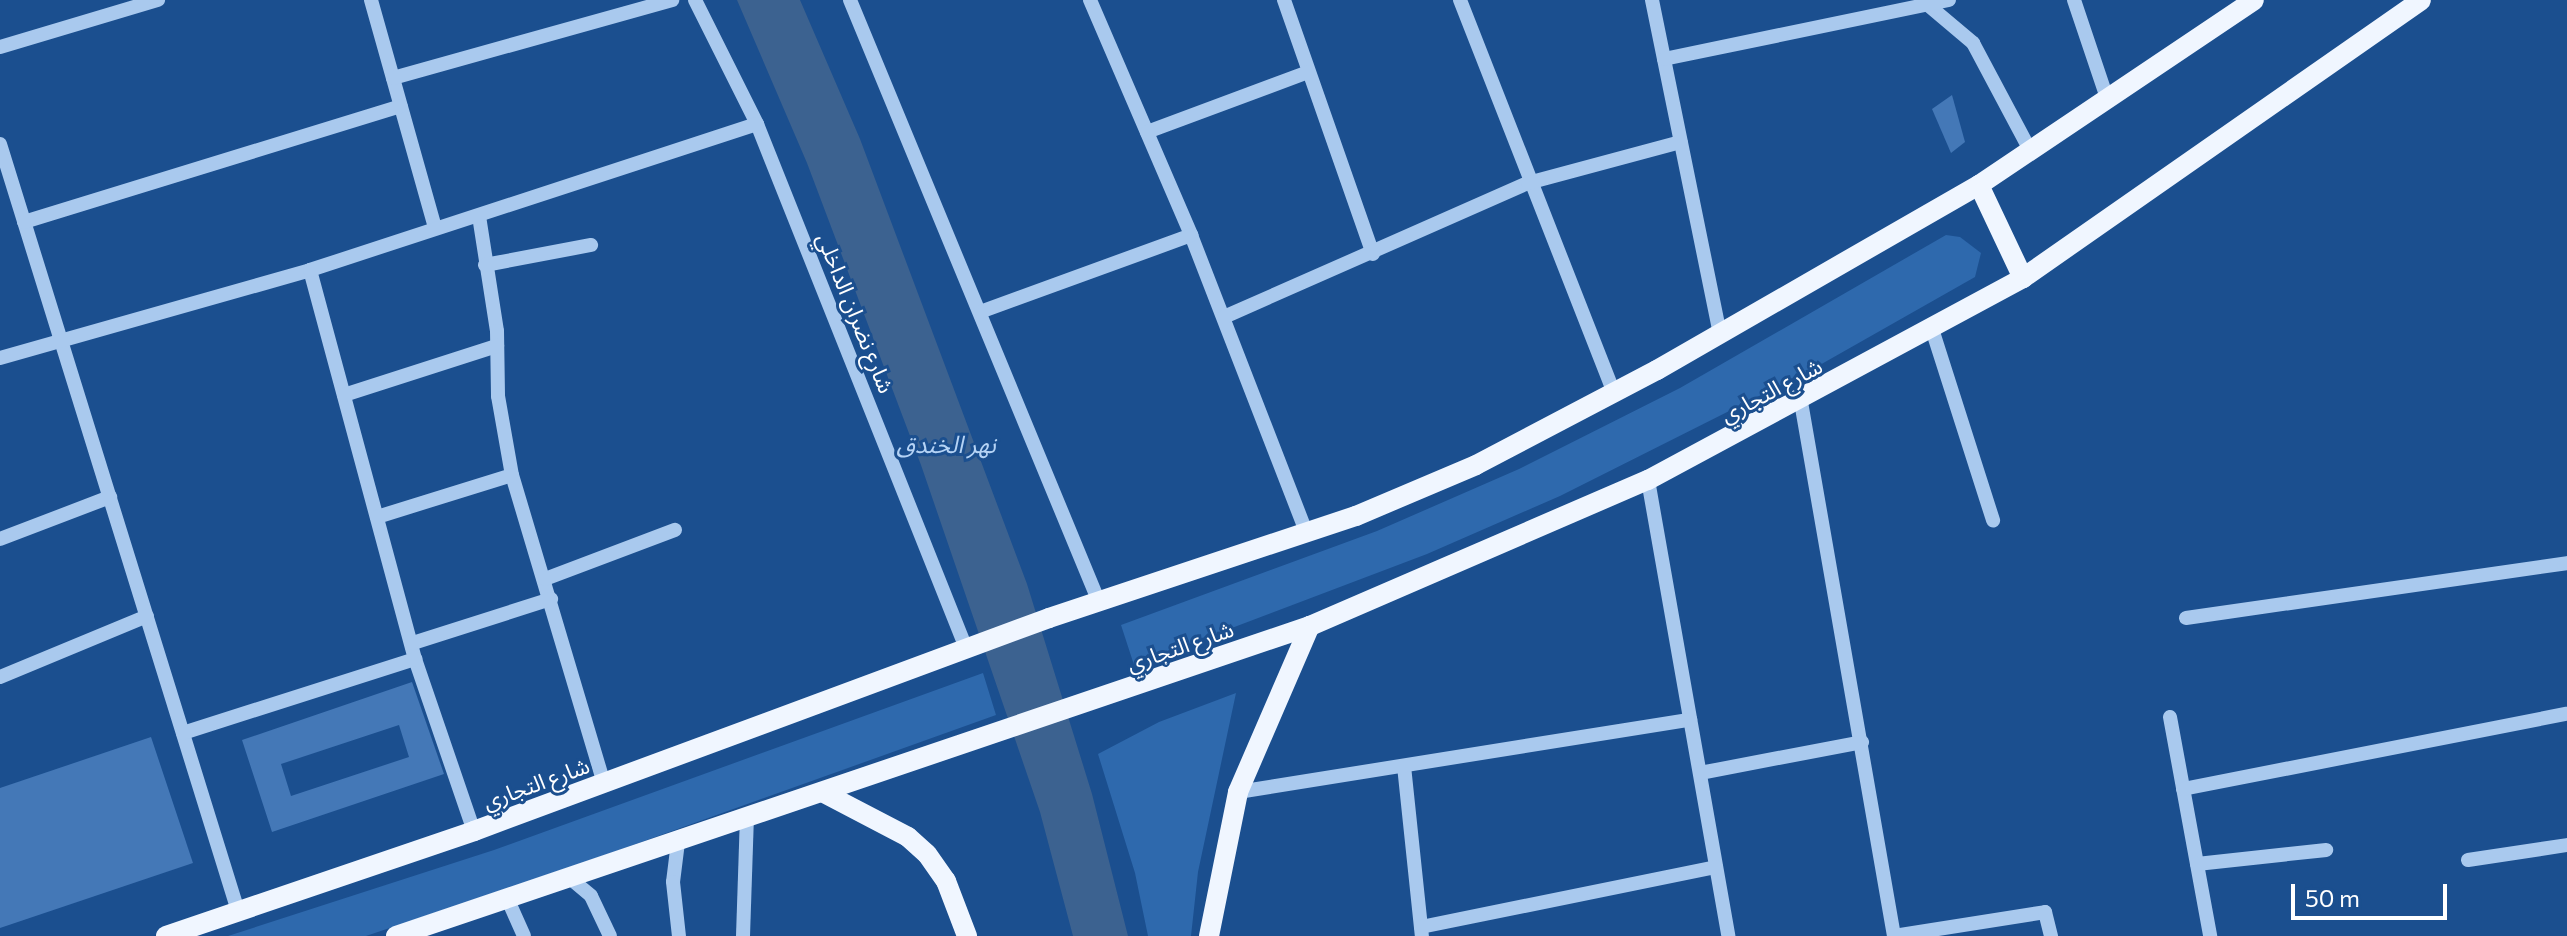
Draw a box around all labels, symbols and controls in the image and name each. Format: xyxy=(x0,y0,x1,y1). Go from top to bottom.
street label: شارع نضران الداخلي xyxy=(812,229,900,397)
street label: شارع التجاري xyxy=(1716,352,1826,428)
water label: نهر الخندق xyxy=(896,430,996,458)
street label: شارع التجاري xyxy=(1123,615,1237,677)
street label: شارع التجاري xyxy=(479,752,593,814)
scale bar xyxy=(2295,868,2451,918)
text: 50 m xyxy=(2305,883,2360,912)

